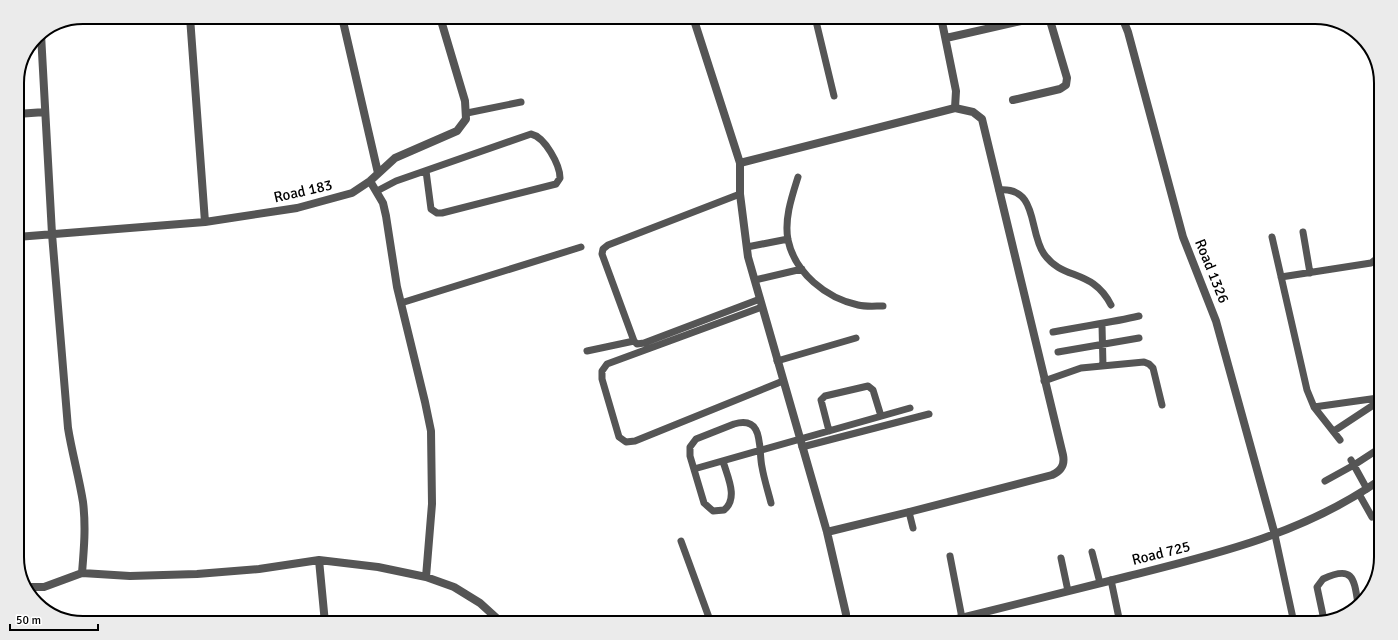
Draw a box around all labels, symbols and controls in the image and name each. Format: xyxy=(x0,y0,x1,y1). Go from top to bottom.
street label: Road 183 xyxy=(272,176,334,206)
street label: Road 1326 xyxy=(1191,236,1233,306)
street label: Road 725 xyxy=(1130,537,1192,569)
scale bar xyxy=(10,606,98,632)
text: 50 m xyxy=(16,613,41,628)

